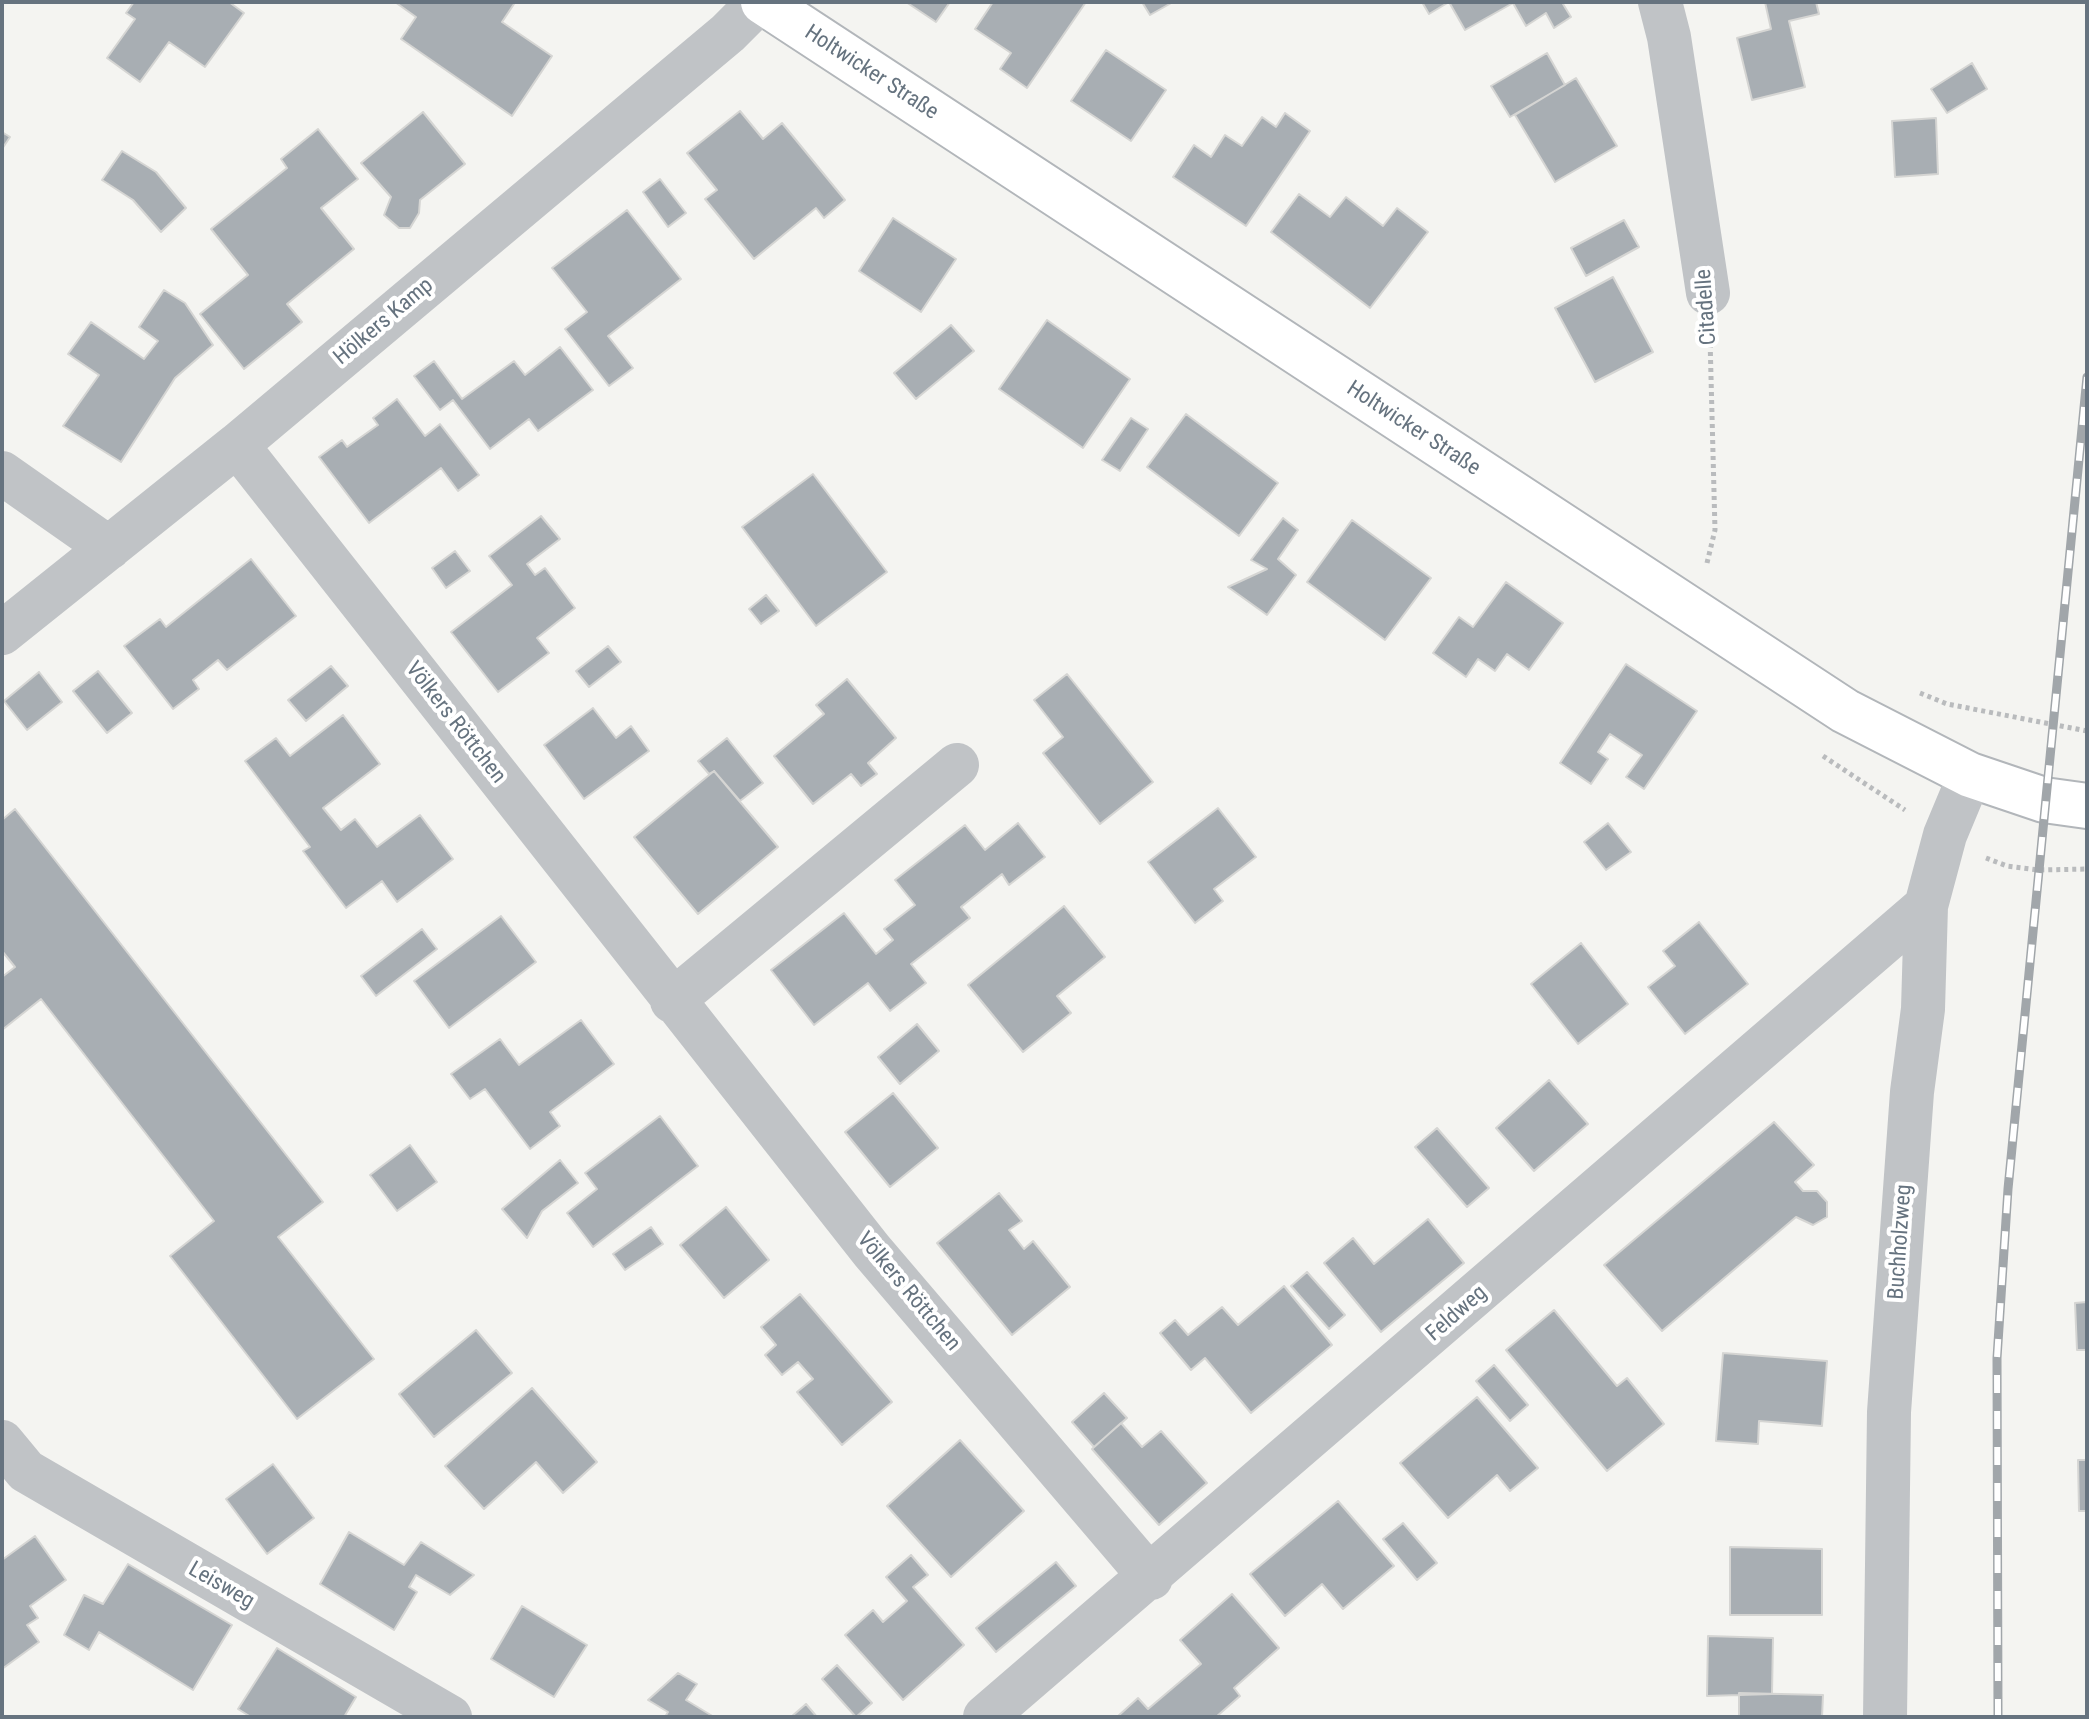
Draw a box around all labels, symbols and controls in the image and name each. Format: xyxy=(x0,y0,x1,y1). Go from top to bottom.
street label: Holtwicker Straße xyxy=(799,20,943,126)
street label: Citadelle xyxy=(1691,268,1723,346)
street label: Hölkers Kamp xyxy=(329,273,439,371)
street label: Holtwicker Straße xyxy=(1341,376,1485,482)
street label: Völkers Röttchen xyxy=(399,657,511,789)
street label: Buchholzweg xyxy=(1884,1184,1918,1300)
street label: Völkers Röttchen xyxy=(851,1227,965,1357)
street label: Feldweg xyxy=(1421,1280,1493,1348)
street label: Leisweg xyxy=(184,1557,258,1615)

